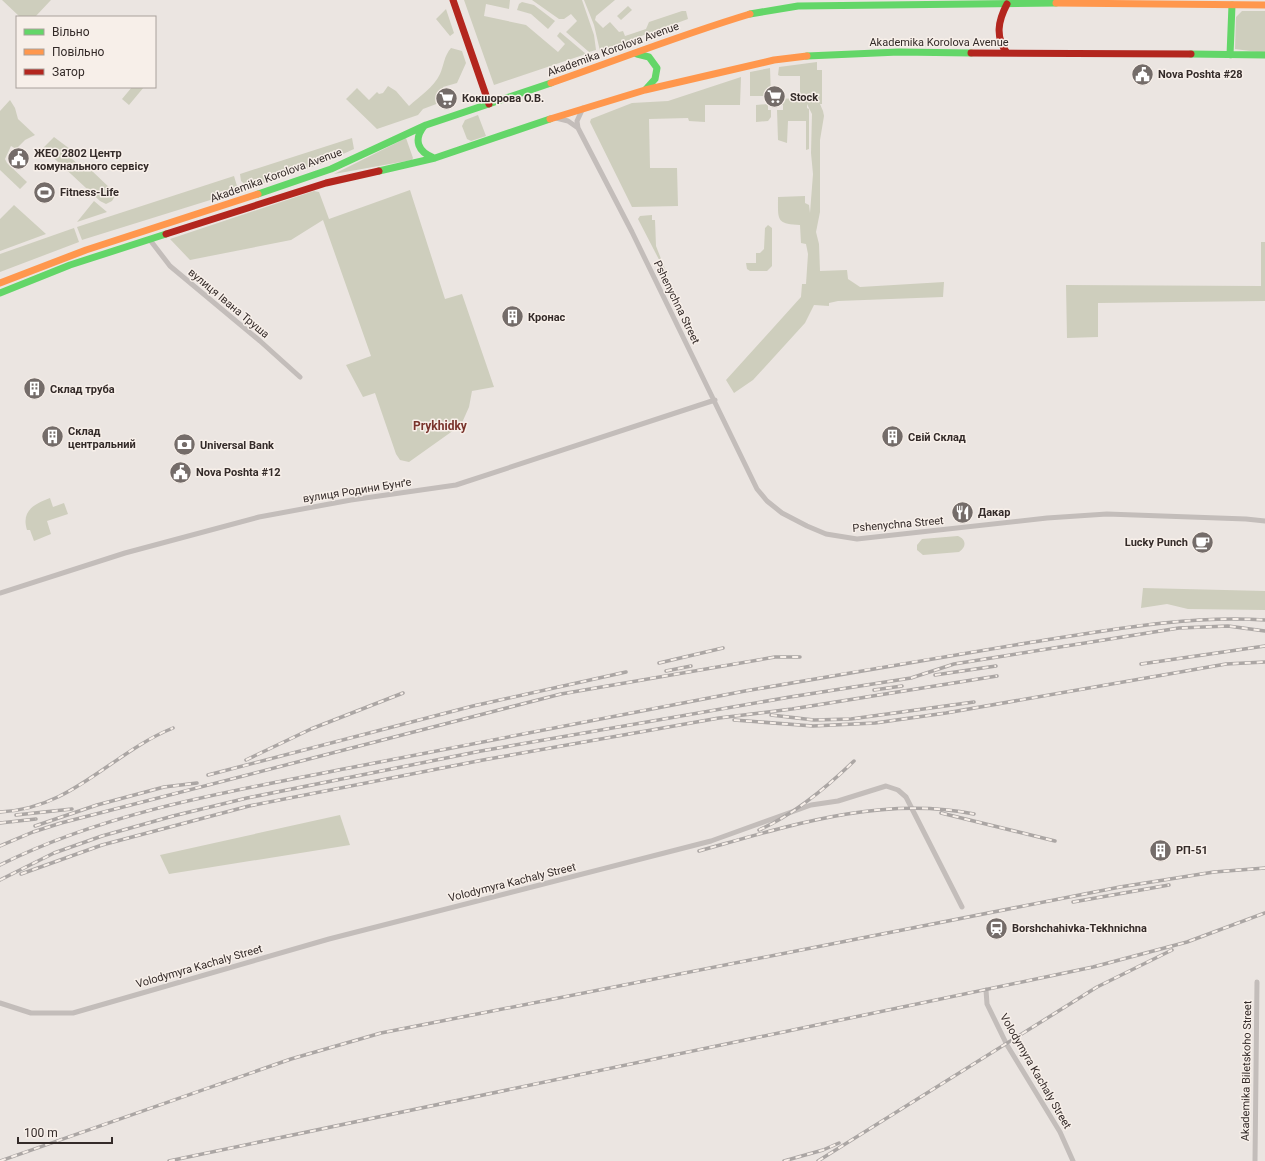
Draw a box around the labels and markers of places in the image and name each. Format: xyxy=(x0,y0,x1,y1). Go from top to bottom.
public building icon: Nova Poshta #28 xyxy=(1130,61,1156,87)
place label: Nova Poshta #28 xyxy=(1158,68,1243,81)
supermarket icon: Stock xyxy=(762,84,788,110)
supermarket icon: Кокшорова О.В. xyxy=(434,85,460,111)
place label: Stock xyxy=(790,91,818,104)
place label: Кокшорова О.В. xyxy=(462,92,544,105)
public building icon: ЖЕО 2802 Центр комунального сервісу xyxy=(5,146,31,172)
place label: ЖЕО 2802 Центр комунального сервісу xyxy=(34,147,149,173)
sports icon: Fitness-Life xyxy=(32,179,58,205)
place label: Fitness-Life xyxy=(60,186,119,199)
building icon: Кронас xyxy=(500,304,526,330)
place label: Кронас xyxy=(528,311,566,324)
building icon: Склад труба xyxy=(22,376,48,402)
place label: Склад труба xyxy=(50,383,115,396)
building icon: Склад центральний xyxy=(39,424,65,450)
building icon: Свій Склад xyxy=(880,424,906,450)
place label: Склад центральний xyxy=(68,425,136,451)
place label: Свій Склад xyxy=(908,431,966,444)
bank icon: Universal Bank xyxy=(172,432,198,458)
place label: Universal Bank xyxy=(200,439,274,452)
public building icon: Nova Poshta #12 xyxy=(167,459,193,485)
place label: Nova Poshta #12 xyxy=(196,466,281,479)
restaurant icon: Дакар xyxy=(950,499,976,525)
place label: Дакар xyxy=(978,506,1010,519)
cafe icon: Lucky Punch xyxy=(1190,529,1216,555)
place label: Lucky Punch xyxy=(1125,536,1188,549)
building icon: РП-51 xyxy=(1147,837,1173,863)
place label: РП-51 xyxy=(1176,844,1208,857)
station icon: Borshchahivka-Tekhnichna xyxy=(984,915,1010,941)
place label: Borshchahivka-Tekhnichna xyxy=(1012,922,1147,935)

